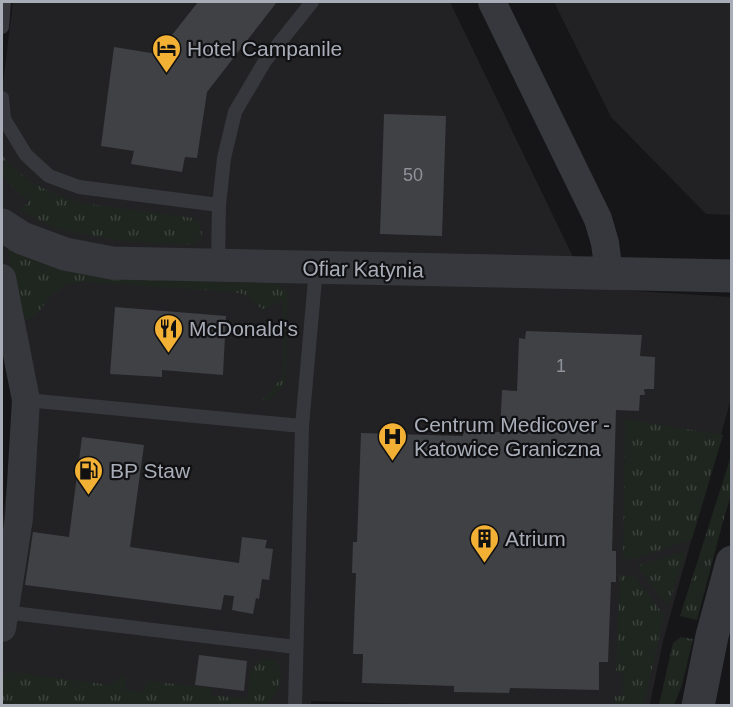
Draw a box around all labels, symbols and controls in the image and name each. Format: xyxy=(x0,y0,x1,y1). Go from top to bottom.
hotel icon: Hotel Campanile xyxy=(150,32,182,74)
place label: Hotel Campanile xyxy=(187,37,342,60)
house number: 50 xyxy=(403,165,423,185)
street label: Ofiar Katynia xyxy=(302,256,424,282)
restaurant icon: McDonald's xyxy=(152,312,184,354)
place label: McDonald's xyxy=(189,317,298,340)
house number: 1 xyxy=(556,356,566,376)
place label: Centrum Medicover - Katowice Graniczna xyxy=(414,413,610,460)
hospital icon: Centrum Medicover - Katowice Graniczna xyxy=(377,420,409,462)
fuel station icon: BP Staw xyxy=(73,454,105,496)
place label: BP Staw xyxy=(110,459,191,482)
building icon: Atrium xyxy=(468,522,500,564)
place label: Atrium xyxy=(505,527,566,550)

